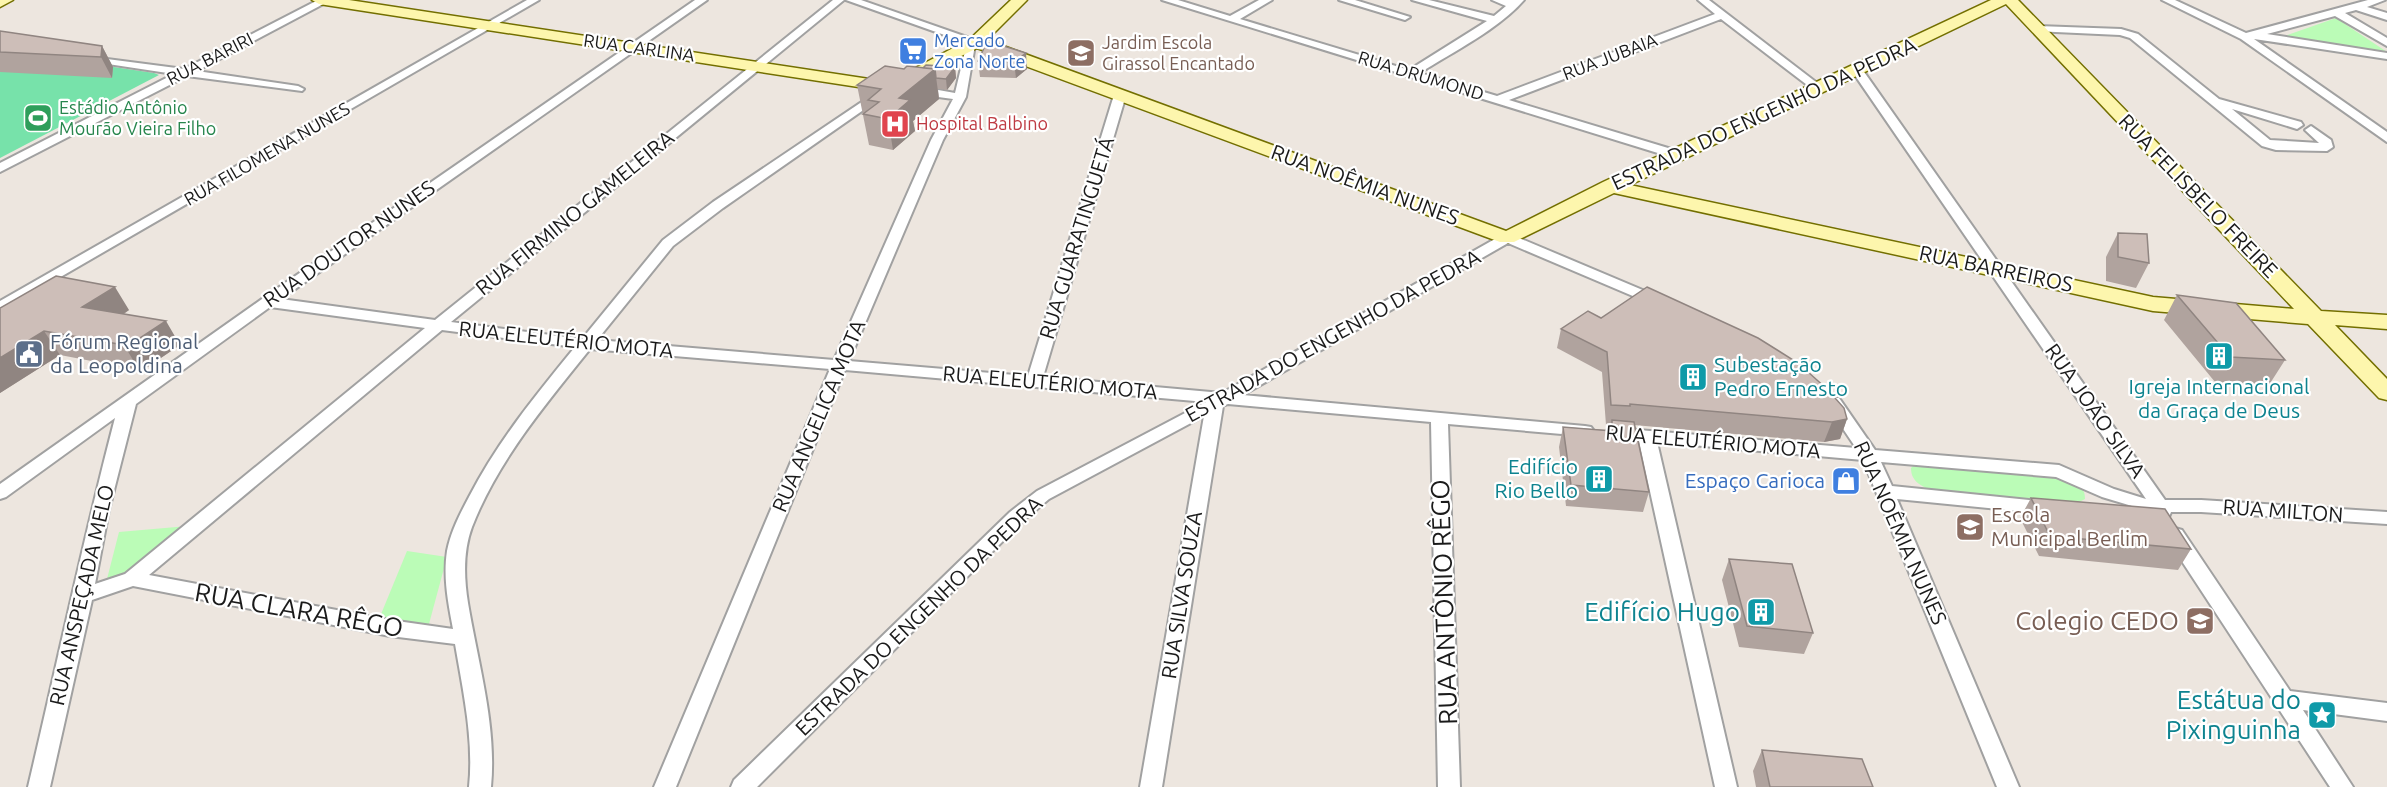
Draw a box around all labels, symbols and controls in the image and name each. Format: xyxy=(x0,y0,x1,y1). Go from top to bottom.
street label: RUA BARIRI xyxy=(163,28,256,88)
street label: RUA CARLINA xyxy=(582,29,696,65)
street label: RUA JUBAIA xyxy=(1559,29,1660,83)
place label: Mercado Zona Norte xyxy=(934,30,1025,71)
place label: Jardim Escola Girassol Encantado xyxy=(1102,32,1255,73)
street label: ESTRADA DO ENGENHO DA PEDRA xyxy=(1607,32,1920,194)
supermarket icon: Mercado Zona Norte xyxy=(897,35,929,67)
school or university icon: Jardim Escola Girassol Encantado xyxy=(1065,37,1097,69)
street label: RUA DRUMOND xyxy=(1356,46,1487,104)
place label: Estádio Antônio Mourão Vieira Filho xyxy=(59,97,216,138)
street label: RUA FILOMENA NUNES xyxy=(180,98,353,209)
sports icon: Estádio Antônio Mourão Vieira Filho xyxy=(22,102,54,134)
hospital icon: Hospital Balbino xyxy=(879,108,911,140)
street label: RUA FELISBELO FREIRE xyxy=(2114,108,2283,282)
place label: Hospital Balbino xyxy=(916,113,1048,133)
street label: RUA FIRMINO GAMELEIRA xyxy=(470,125,679,300)
street label: RUA GUARATINGUETÁ xyxy=(1034,133,1118,342)
street label: RUA NOÊMIA NUNES xyxy=(1268,139,1463,229)
street label: RUA DOUTOR NUNES xyxy=(258,175,439,312)
street label: RUA BARREIROS xyxy=(1917,240,2075,296)
street label: ESTRADA DO ENGENHO DA PEDRA xyxy=(1181,244,1485,426)
street label: RUA ELEUTÉRIO MOTA xyxy=(458,316,675,362)
street label: RUA ANGELICA MOTA xyxy=(767,316,870,515)
place label: Fórum Regional da Leopoldina xyxy=(50,329,199,377)
public building icon: Fórum Regional da Leopoldina xyxy=(13,338,45,370)
street label: RUA JOÃO SILVA xyxy=(2041,339,2151,482)
building icon: Igreja Internacional da Graça de Deus xyxy=(2203,340,2235,372)
place label: Subestação Pedro Ernesto xyxy=(1714,352,1848,400)
street label: RUA ELEUTÉRIO MOTA xyxy=(942,361,1159,403)
building icon: Subestação Pedro Ernesto xyxy=(1677,361,1709,393)
place label: Igreja Internacional da Graça de Deus xyxy=(2128,374,2310,422)
street label: RUA ELEUTÉRIO MOTA xyxy=(1605,420,1822,462)
street label: RUA NOÊMIA NUNES xyxy=(1850,437,1952,628)
place label: Edifício Rio Bello xyxy=(1494,454,1578,502)
building icon: Edifício Rio Bello xyxy=(1583,463,1615,495)
shop icon: Espaço Carioca xyxy=(1830,465,1862,497)
place label: Espaço Carioca xyxy=(1685,468,1825,492)
street label: RUA ANTÔNIO RÊGO xyxy=(1425,479,1462,725)
street label: RUA ANSPEÇADA MELO xyxy=(44,482,118,708)
street label: ESTRADA DO ENGENHO DA PEDRA xyxy=(790,491,1047,740)
street label: RUA MILTON xyxy=(2222,494,2344,526)
place label: Escola Municipal Berlim xyxy=(1991,502,2148,550)
street label: RUA SILVA SOUZA xyxy=(1156,509,1206,680)
school or university icon: Escola Municipal Berlim xyxy=(1954,511,1986,543)
street label: RUA CLARA RÊGO xyxy=(193,577,406,642)
building icon: Edifício Hugo xyxy=(1745,596,1777,628)
place label: Edifício Hugo xyxy=(1584,597,1740,626)
school or university icon: Colegio CEDO xyxy=(2184,605,2216,637)
place label: Colegio CEDO xyxy=(2015,606,2179,635)
place label: Estátua do Pixinguinha xyxy=(2166,685,2301,744)
place icon: Estátua do Pixinguinha xyxy=(2306,699,2338,731)

